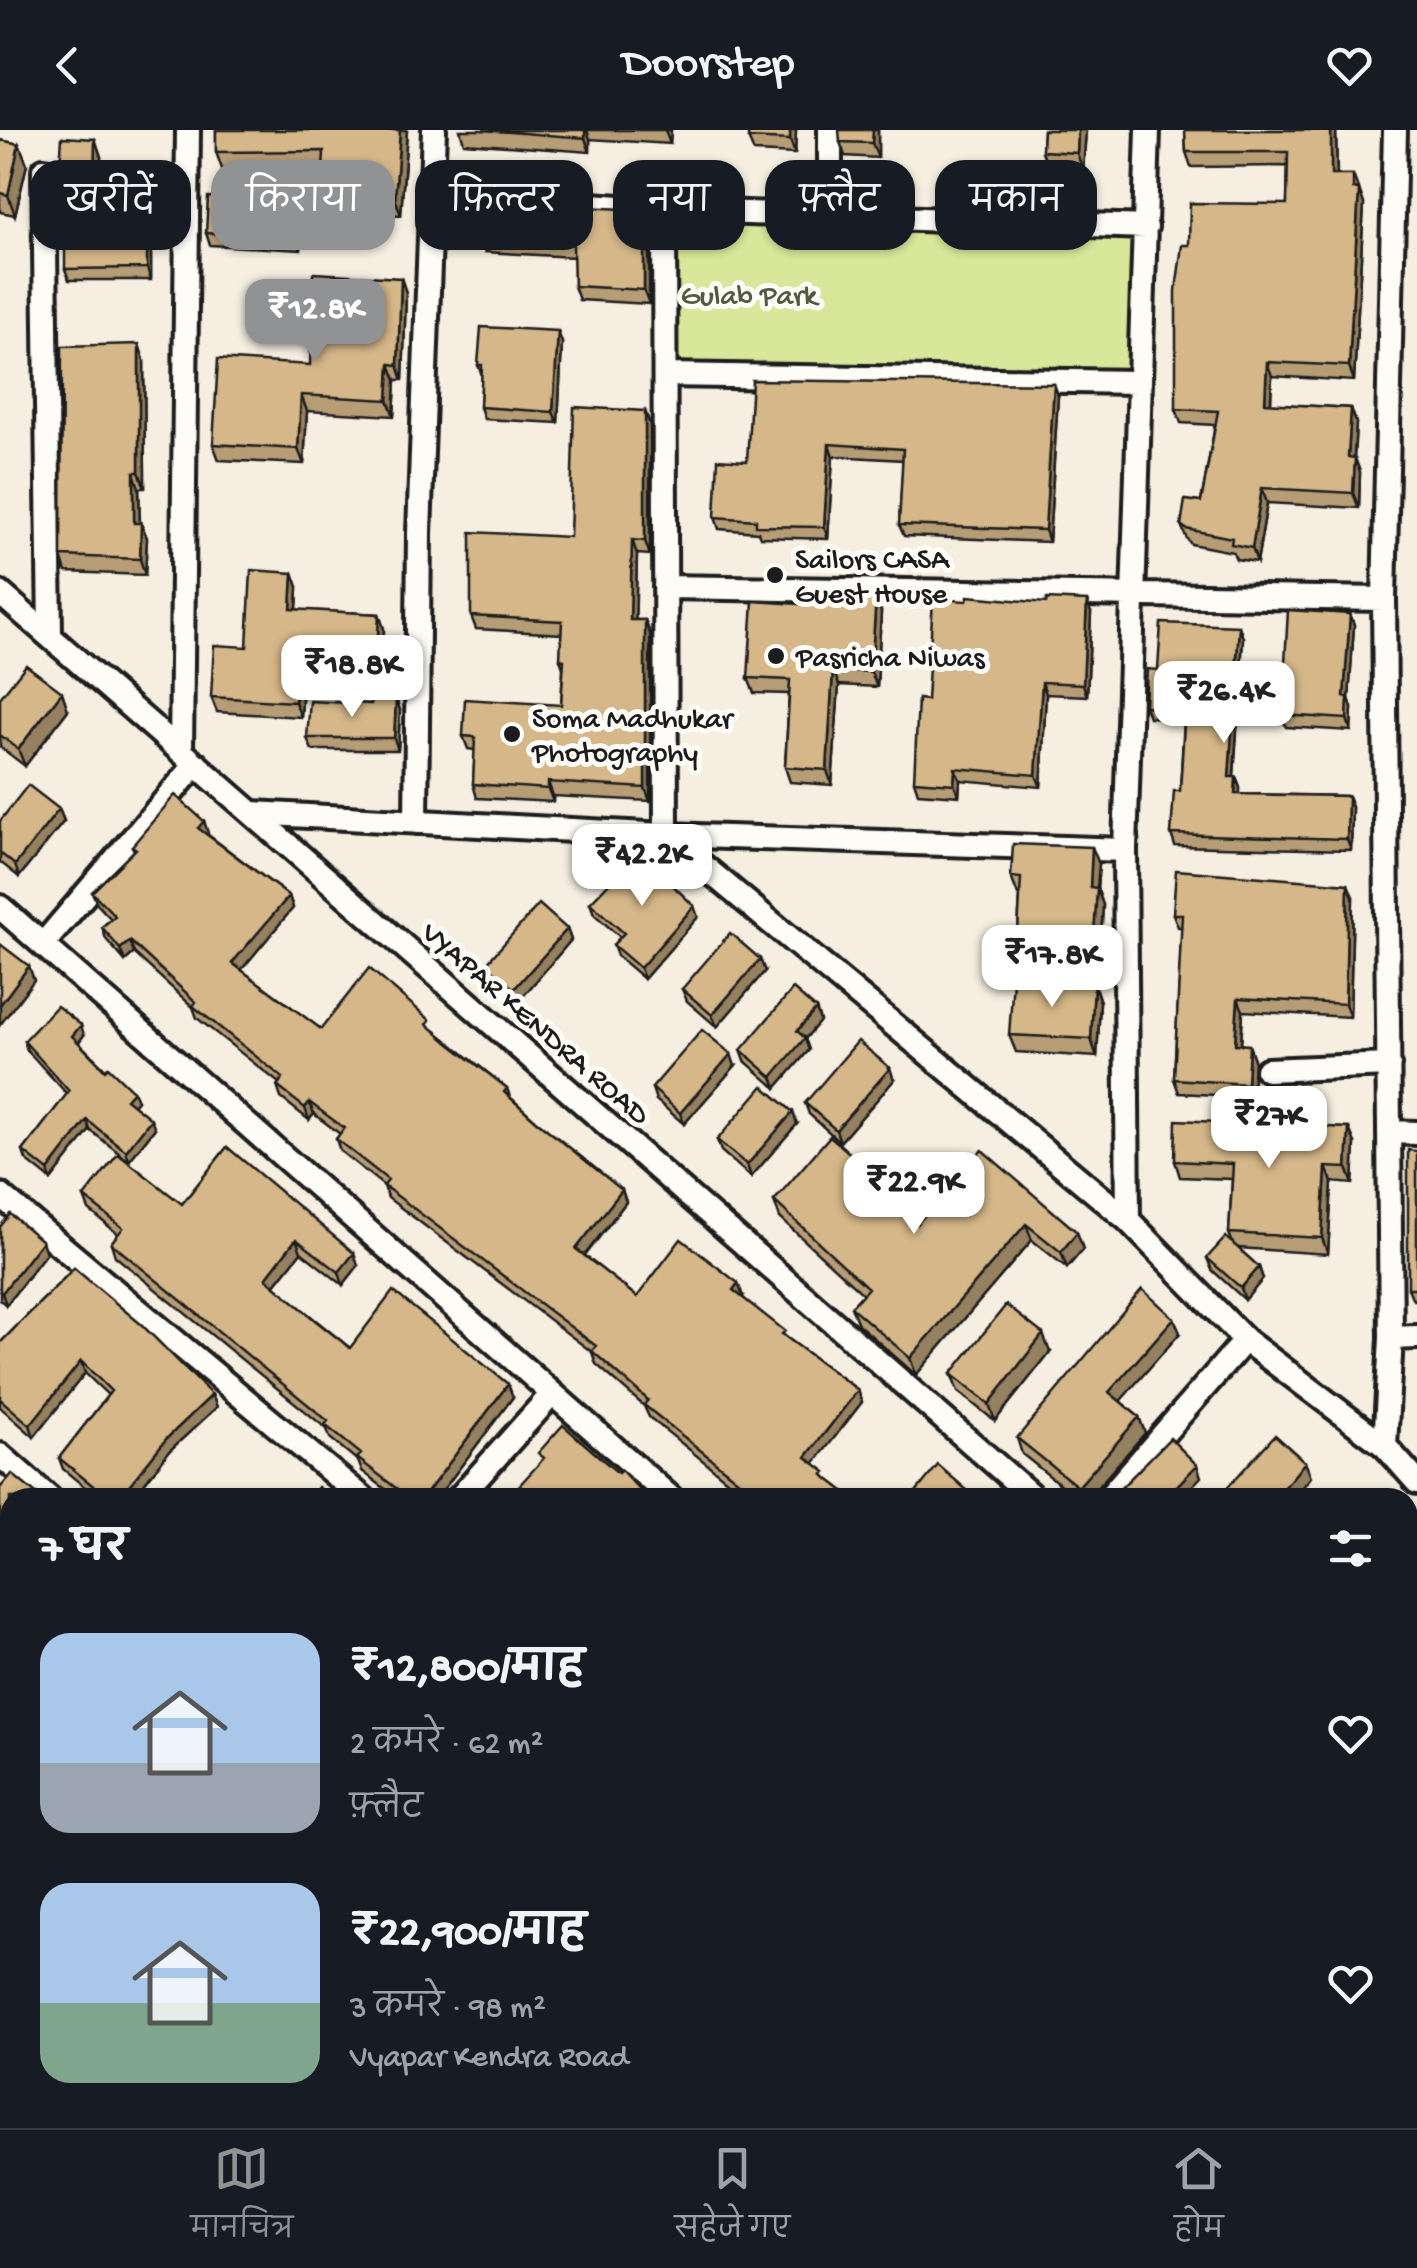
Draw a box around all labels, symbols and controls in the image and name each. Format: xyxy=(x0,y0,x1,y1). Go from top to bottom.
icon: back xyxy=(40,38,95,93)
icon: heart xyxy=(1322,38,1377,93)
text: Doorstep xyxy=(622,39,795,92)
chip: खरीदें xyxy=(30,160,191,250)
chip: किराया xyxy=(211,160,395,250)
chip: फ़िल्टर xyxy=(415,160,593,250)
chip: नया xyxy=(613,160,745,250)
chip: फ़्लैट xyxy=(765,160,915,250)
chip: मकान xyxy=(935,160,1097,250)
pin: ₹12.8K xyxy=(234,279,396,364)
park label: Gulab Park xyxy=(681,281,820,316)
text: ₹12.8K xyxy=(267,292,363,330)
place label: Sailors CASA Guest House xyxy=(795,545,950,614)
marker: Sailors CASA Guest House xyxy=(764,564,786,586)
pin: ₹18.8K xyxy=(271,635,433,720)
place label: Pasricha Niwas xyxy=(795,643,985,678)
marker: Pasricha Niwas xyxy=(765,645,787,667)
text: ₹18.8K xyxy=(303,648,401,686)
pin: ₹26.4K xyxy=(1143,661,1305,746)
text: ₹26.4K xyxy=(1176,674,1272,712)
place label: Soma Madhukar Photography xyxy=(531,704,735,773)
marker: Soma Madhukar Photography xyxy=(501,723,523,745)
pin: ₹42.2K xyxy=(561,824,723,909)
text: ₹42.2K xyxy=(594,837,690,875)
street label: VYAPAR KENDRA ROAD xyxy=(412,916,656,1134)
pin: ₹17.8K xyxy=(971,925,1133,1010)
text: ₹17.8K xyxy=(1004,938,1100,976)
pin: ₹27K xyxy=(1210,1086,1328,1171)
text: ₹27K xyxy=(1233,1099,1305,1137)
pin: ₹22.9K xyxy=(833,1152,995,1237)
text: ₹22.9K xyxy=(865,1165,963,1203)
icon: filters xyxy=(1323,1521,1378,1576)
text: 7 घर xyxy=(40,1527,128,1576)
text: ₹12,800/माह xyxy=(350,1647,584,1696)
icon: home xyxy=(120,1673,240,1793)
icon: heart xyxy=(1323,1706,1378,1761)
text: 2 कमरे · 62 m² xyxy=(350,1727,543,1765)
text: फ़्लैट xyxy=(350,1792,423,1830)
text: ₹22,900/माह xyxy=(350,1911,586,1960)
icon: home xyxy=(120,1923,240,2043)
icon: heart xyxy=(1323,1956,1378,2011)
text: 3 कमरे · 98 m² xyxy=(350,1991,546,2029)
text: Vyapar Kendra Road xyxy=(350,2040,628,2078)
tab: मानचित्र xyxy=(191,2141,293,2258)
tab: सहेजे गए xyxy=(674,2141,790,2258)
tab: होम xyxy=(1171,2141,1226,2258)

